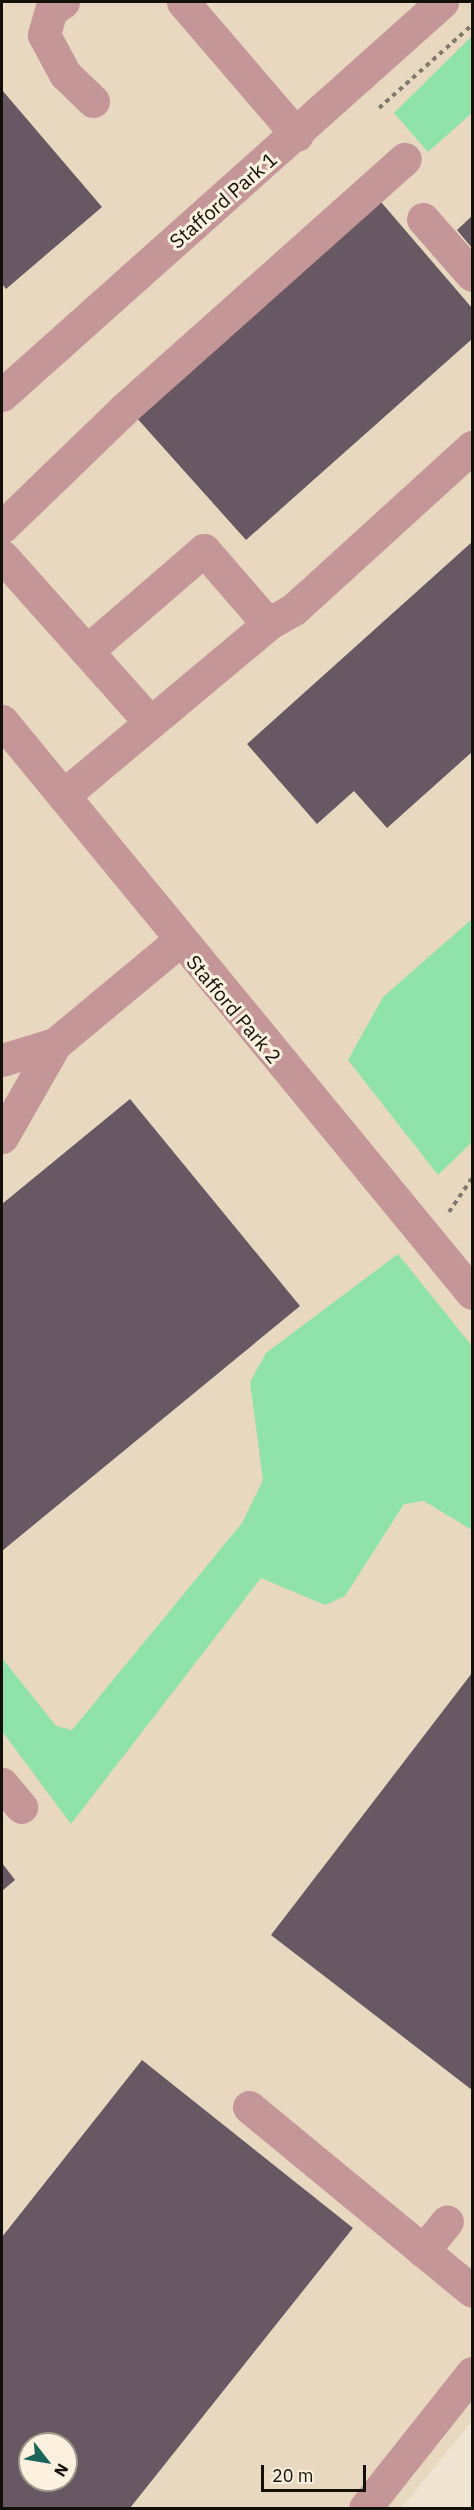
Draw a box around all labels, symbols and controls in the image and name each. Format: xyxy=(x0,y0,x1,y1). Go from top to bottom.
street label: Stafford Park 1 xyxy=(165,147,281,253)
street label: Stafford Park 2 xyxy=(182,950,286,1068)
north arrow xyxy=(18,2432,78,2492)
scale bar xyxy=(264,2453,369,2491)
text: N xyxy=(50,2460,73,2480)
text: 20 m xyxy=(272,2464,314,2487)

